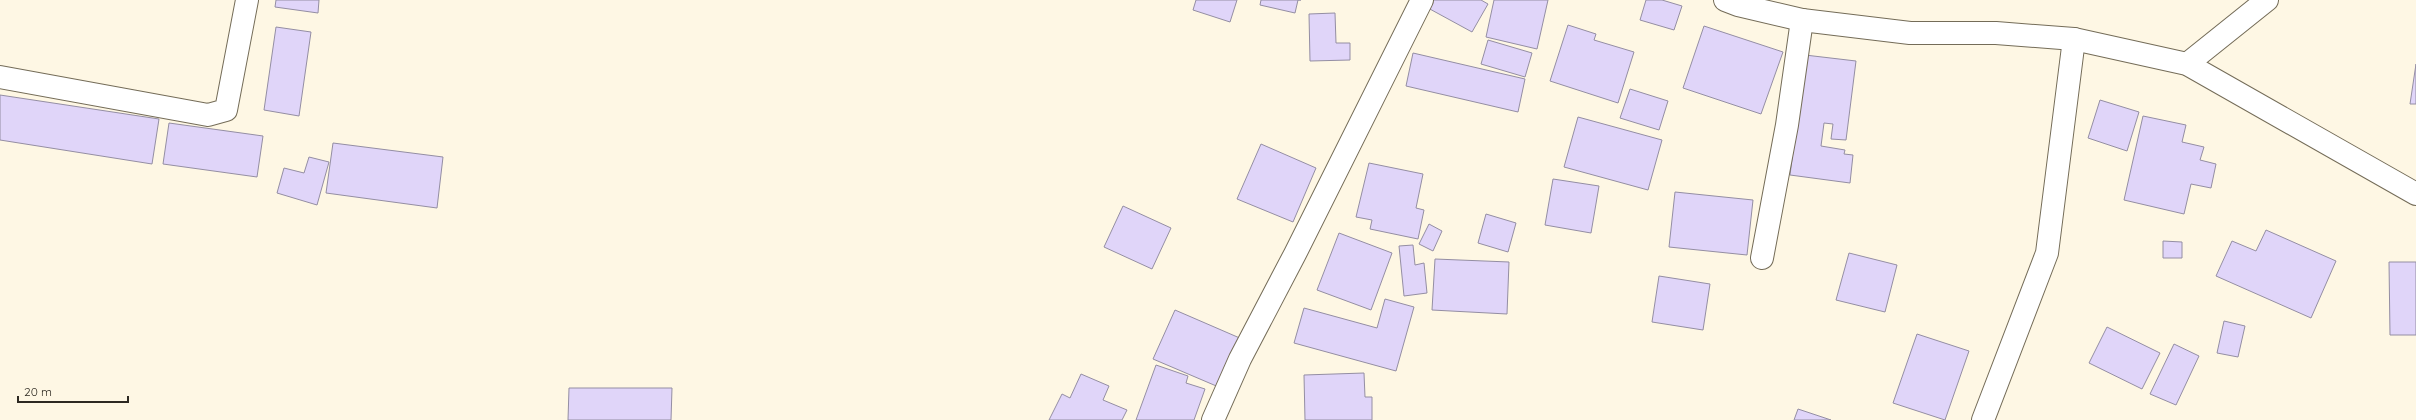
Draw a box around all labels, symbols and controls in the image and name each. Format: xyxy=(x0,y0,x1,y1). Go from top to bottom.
scale bar xyxy=(18,378,128,404)
text: 20 m xyxy=(24,384,52,399)

